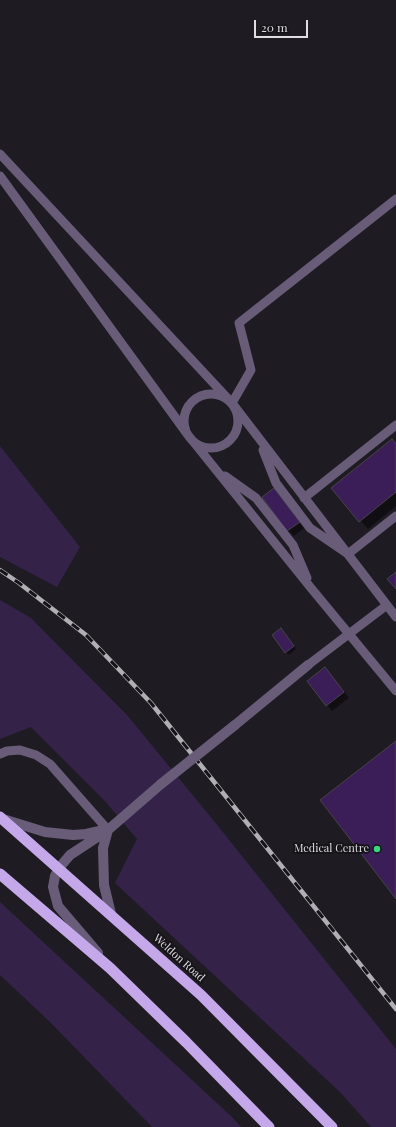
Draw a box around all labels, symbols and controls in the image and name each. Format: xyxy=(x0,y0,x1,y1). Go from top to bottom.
scale bar xyxy=(256,12,310,38)
text: 20 m xyxy=(261,19,288,35)
place label: Medical Centre xyxy=(294,842,369,856)
marker: Medical Centre xyxy=(372,844,382,854)
street label: Weldon Road xyxy=(151,931,207,985)

